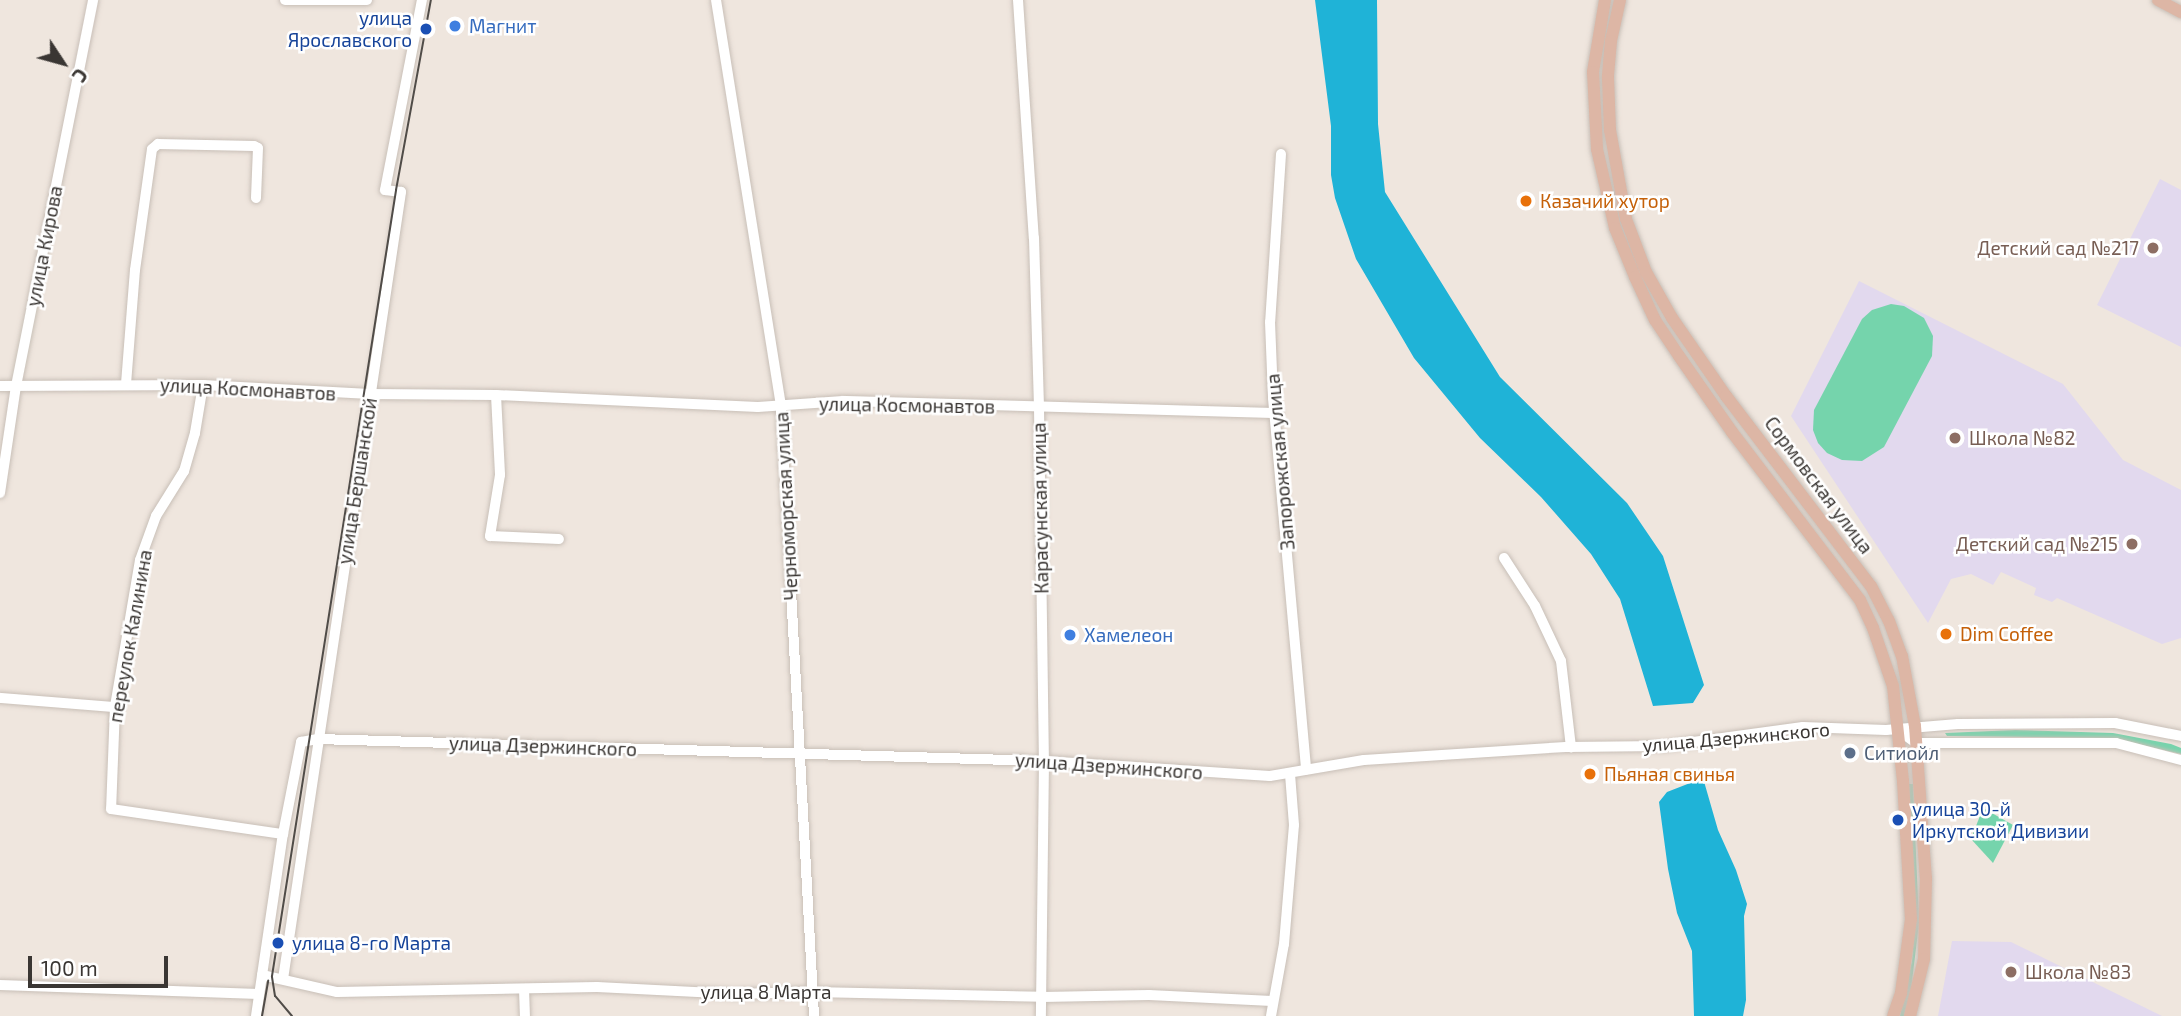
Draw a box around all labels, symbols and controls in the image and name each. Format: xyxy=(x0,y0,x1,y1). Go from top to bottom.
place label: улица Ярославского xyxy=(288,7,412,51)
place label: Магнит xyxy=(469,15,536,37)
marker: Магнит xyxy=(447,18,463,34)
marker: улица Ярославского xyxy=(418,21,434,37)
north arrow xyxy=(28,28,98,98)
text: С xyxy=(68,64,93,87)
street label: улица Кирова xyxy=(21,184,67,308)
place label: Казачий хутор xyxy=(1540,190,1670,212)
marker: Казачий хутор xyxy=(1518,193,1534,209)
place label: Детский сад №217 xyxy=(1977,237,2139,259)
marker: Детский сад №217 xyxy=(2145,240,2161,256)
street label: улица Космонавтов xyxy=(159,373,337,405)
street label: Запорожская улица xyxy=(1261,373,1299,551)
street label: улица Космонавтов xyxy=(819,392,995,418)
street label: улица Бершанской xyxy=(333,396,381,566)
street label: Черноморская улица xyxy=(770,411,802,601)
street label: Сормовская улица xyxy=(1760,412,1878,558)
street label: Карасунская улица xyxy=(1027,422,1053,594)
place label: Школа №82 xyxy=(1969,427,2075,449)
marker: Школа №82 xyxy=(1947,430,1963,446)
place label: Детский сад №215 xyxy=(1956,533,2118,555)
marker: Детский сад №215 xyxy=(2124,536,2140,552)
street label: переулок Калинина xyxy=(104,548,156,724)
place label: Dim Coffee xyxy=(1960,623,2054,645)
place label: Хамелеон xyxy=(1084,624,1173,646)
marker: Dim Coffee xyxy=(1938,626,1954,642)
marker: Хамелеон xyxy=(1062,627,1078,643)
street label: улица Дзержинского xyxy=(1641,717,1831,757)
street label: улица Дзержинского xyxy=(449,731,637,761)
place label: Ситиойл xyxy=(1864,742,1939,764)
marker: Ситиойл xyxy=(1842,745,1858,761)
street label: улица Дзержинского xyxy=(1014,748,1204,784)
place label: Пьяная свинья xyxy=(1604,763,1735,785)
marker: Пьяная свинья xyxy=(1582,766,1598,782)
place label: улица 30-й Иркутской Дивизии xyxy=(1912,798,2089,842)
marker: улица 30-й Иркутской Дивизии xyxy=(1890,812,1906,828)
place label: улица 8-го Марта xyxy=(292,932,451,954)
marker: улица 8-го Марта xyxy=(270,935,286,951)
scale bar xyxy=(32,942,172,986)
text: 100 m xyxy=(41,955,98,980)
place label: Школа №83 xyxy=(2025,961,2131,983)
marker: Школа №83 xyxy=(2003,964,2019,980)
street label: улица 8 Марта xyxy=(700,981,832,1003)

